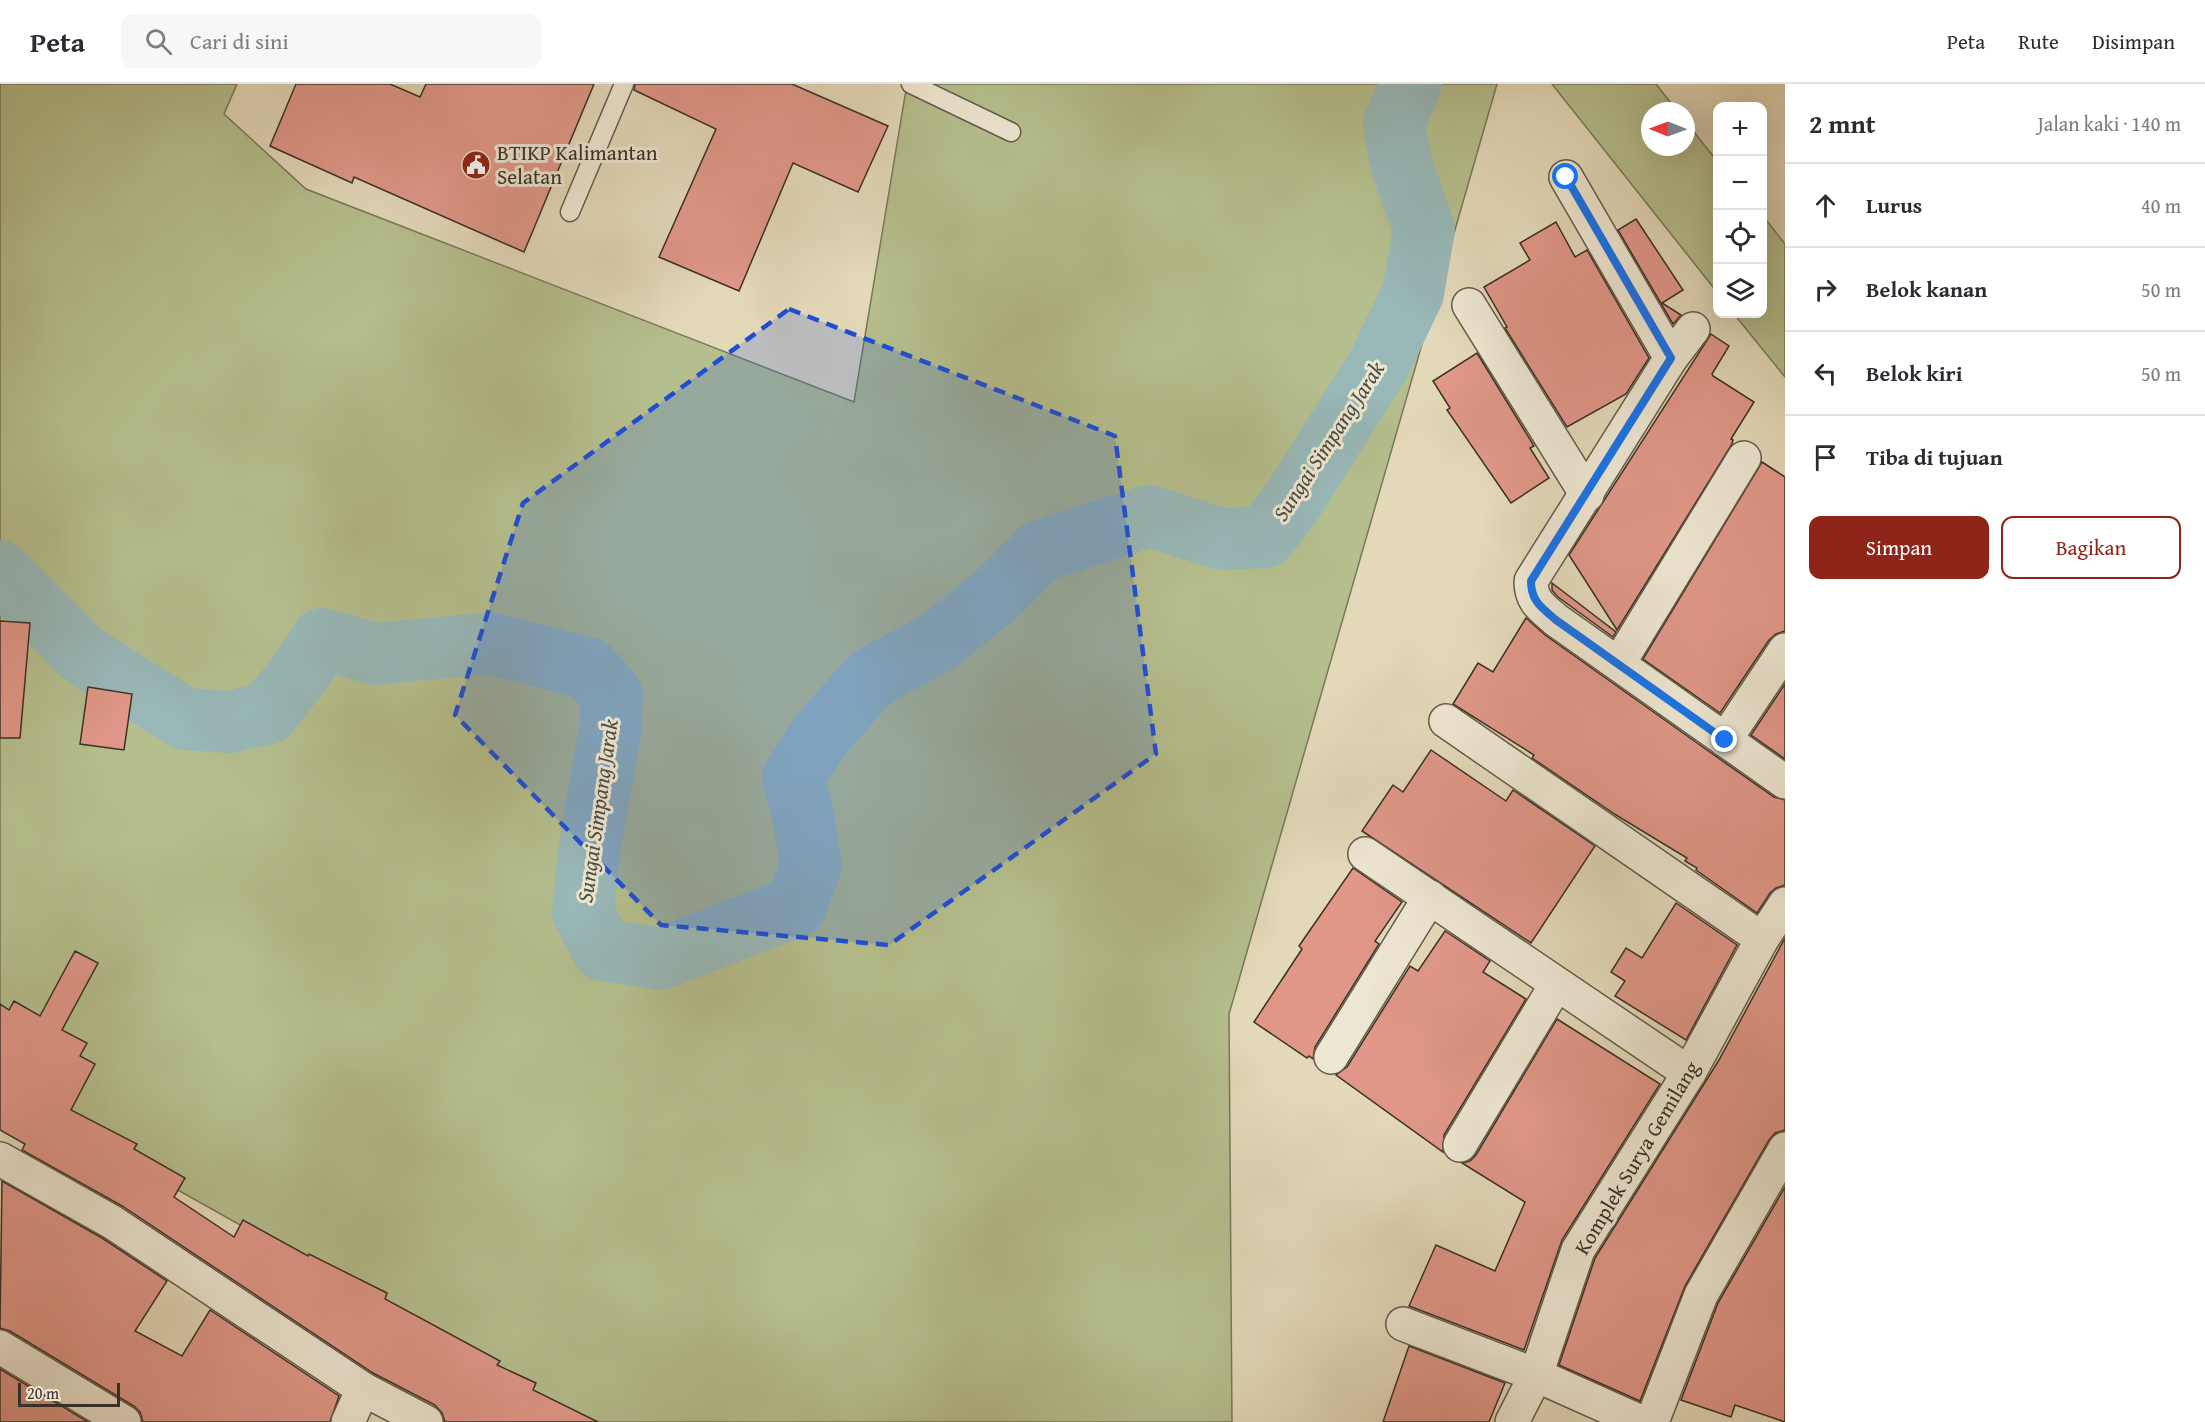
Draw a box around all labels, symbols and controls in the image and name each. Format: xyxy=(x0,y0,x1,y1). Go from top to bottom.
search box xyxy=(121,14,541,68)
text: Peta xyxy=(30,21,85,62)
icon: search xyxy=(142,25,175,58)
text: Cari di sini xyxy=(190,25,289,57)
text: Peta xyxy=(1947,26,1985,57)
text: Rute xyxy=(2018,26,2059,57)
text: Disimpan xyxy=(2092,26,2175,57)
north arrow xyxy=(1641,102,1695,156)
map controls xyxy=(1713,102,1767,318)
button: + xyxy=(1713,102,1767,156)
text: 2 mnt xyxy=(1809,104,1876,143)
text: Jalan kaki · 140 m xyxy=(2037,109,2181,138)
place label: BTIKP Kalimantan Selatan xyxy=(497,137,658,192)
public building icon: BTIKP Kalimantan Selatan xyxy=(460,149,492,181)
button: − xyxy=(1713,156,1767,210)
route start xyxy=(1552,163,1578,189)
icon: ahead xyxy=(1809,189,1842,222)
text: Lurus xyxy=(1866,189,1922,221)
text: 40 m xyxy=(2141,191,2181,220)
button: locate xyxy=(1713,210,1767,264)
button: layers xyxy=(1713,264,1767,318)
icon: right xyxy=(1809,273,1842,306)
text: Belok kanan xyxy=(1866,273,1987,305)
text: 50 m xyxy=(2141,275,2181,304)
water label: Sungai Simpang Jarak xyxy=(1264,354,1392,527)
icon: left xyxy=(1809,357,1842,390)
text: Belok kiri xyxy=(1866,357,1963,389)
text: 50 m xyxy=(2141,359,2181,388)
icon: arrive xyxy=(1809,441,1842,474)
text: Tiba di tujuan xyxy=(1866,441,2003,473)
button: Simpan xyxy=(1809,516,1989,579)
button: Bagikan xyxy=(2001,516,2181,579)
water label: Sungai Simpang Jarak xyxy=(568,716,626,905)
route end xyxy=(1711,726,1737,752)
street label: Komplek Surya Gemilang xyxy=(1566,1055,1707,1260)
scale bar xyxy=(18,1380,120,1408)
text: 20 m xyxy=(27,1381,59,1405)

